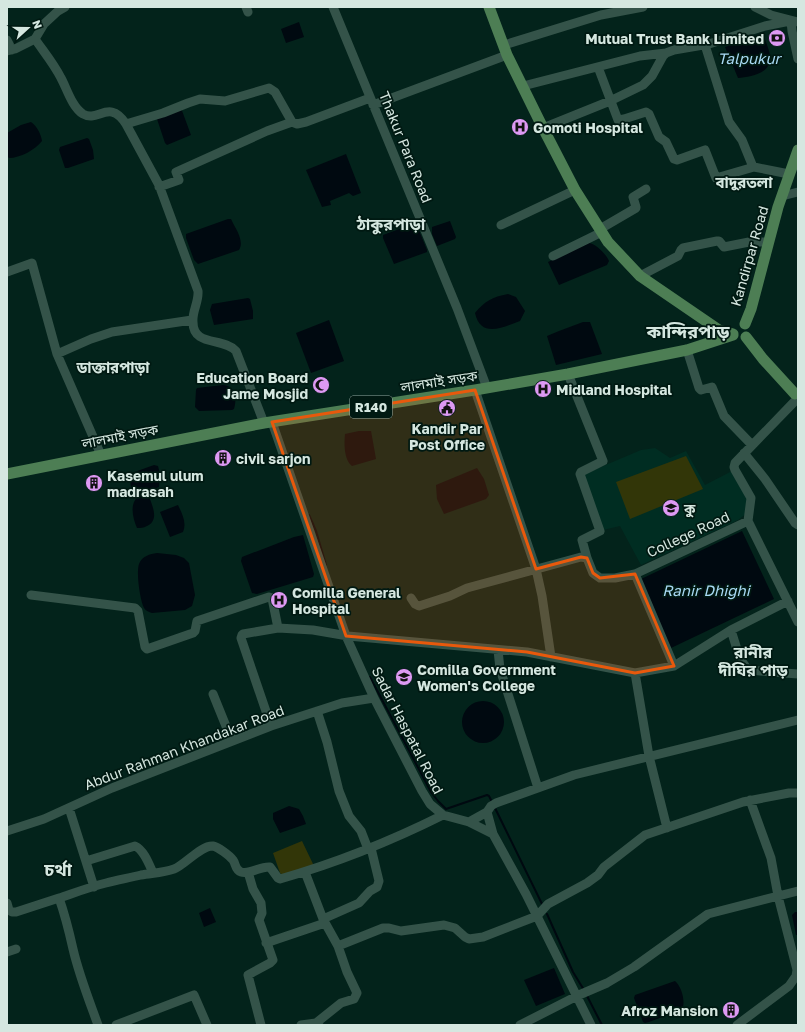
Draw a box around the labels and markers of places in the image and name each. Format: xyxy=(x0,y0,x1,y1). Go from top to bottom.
bank icon: Mutual Trust Bank Limited xyxy=(767,28,787,48)
place label: Mutual Trust Bank Limited xyxy=(585,30,764,47)
hospital icon: Gomoti Hospital xyxy=(510,117,530,137)
place label: Gomoti Hospital xyxy=(533,119,643,136)
place label: Education Board Jame Mosjid xyxy=(196,369,308,402)
mosque icon: Education Board Jame Mosjid xyxy=(311,375,331,395)
hospital icon: Midland Hospital xyxy=(533,379,553,399)
place label: Midland Hospital xyxy=(556,381,672,398)
public building icon: Kandir Par Post Office xyxy=(437,398,457,418)
place label: Kandir Par Post Office xyxy=(409,420,485,453)
building icon: civil sarjon xyxy=(213,448,233,468)
place label: civil sarjon xyxy=(236,450,310,467)
place label: Kasemul ulum madrasah xyxy=(107,467,204,500)
building icon: Kasemul ulum madrasah xyxy=(84,473,104,493)
school or university icon: কু xyxy=(661,498,681,518)
place label: কু xyxy=(683,500,696,518)
place label: Comilla General Hospital xyxy=(292,584,401,617)
hospital icon: Comilla General Hospital xyxy=(269,590,289,610)
place label: Comilla Government Women's College xyxy=(417,661,556,694)
school or university icon: Comilla Government Women's College xyxy=(394,667,414,687)
building icon: Afroz Mansion xyxy=(721,1000,741,1020)
place label: Afroz Mansion xyxy=(621,1002,718,1019)

